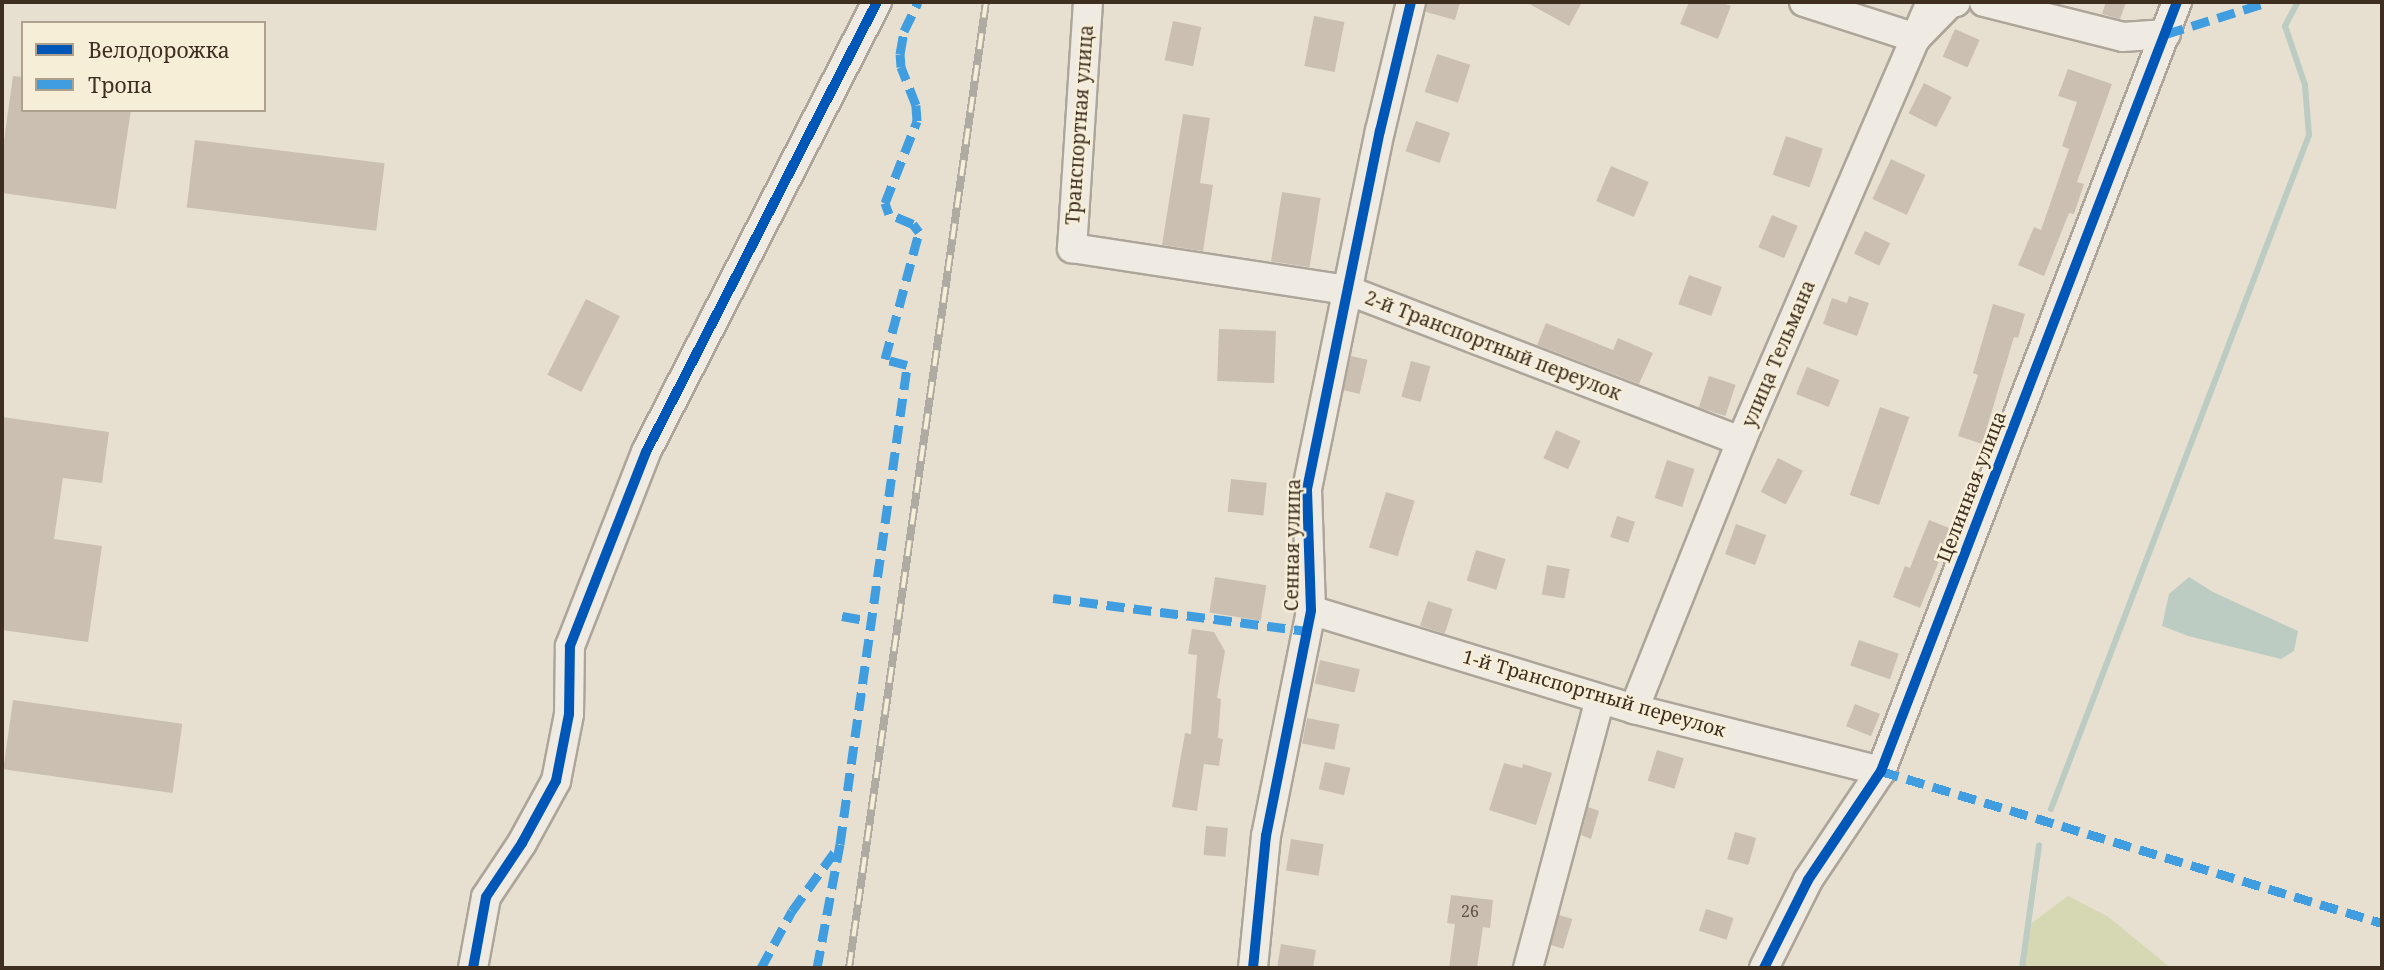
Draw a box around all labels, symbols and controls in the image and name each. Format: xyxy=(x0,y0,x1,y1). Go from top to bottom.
legend xyxy=(21,21,266,112)
street label: Транспортная улица xyxy=(1062,24,1098,226)
text: Велодорожка xyxy=(88,36,230,64)
text: Тропа xyxy=(88,71,152,99)
street label: улица Тельмана xyxy=(1738,277,1820,431)
street label: 2-й Транспортный переулок xyxy=(1362,287,1624,405)
street label: Целинная улица xyxy=(1933,408,2011,566)
street label: Сенная улица xyxy=(1280,479,1306,611)
street label: 1-й Транспортный переулок xyxy=(1460,645,1728,743)
house number: 26 xyxy=(1461,901,1479,921)

